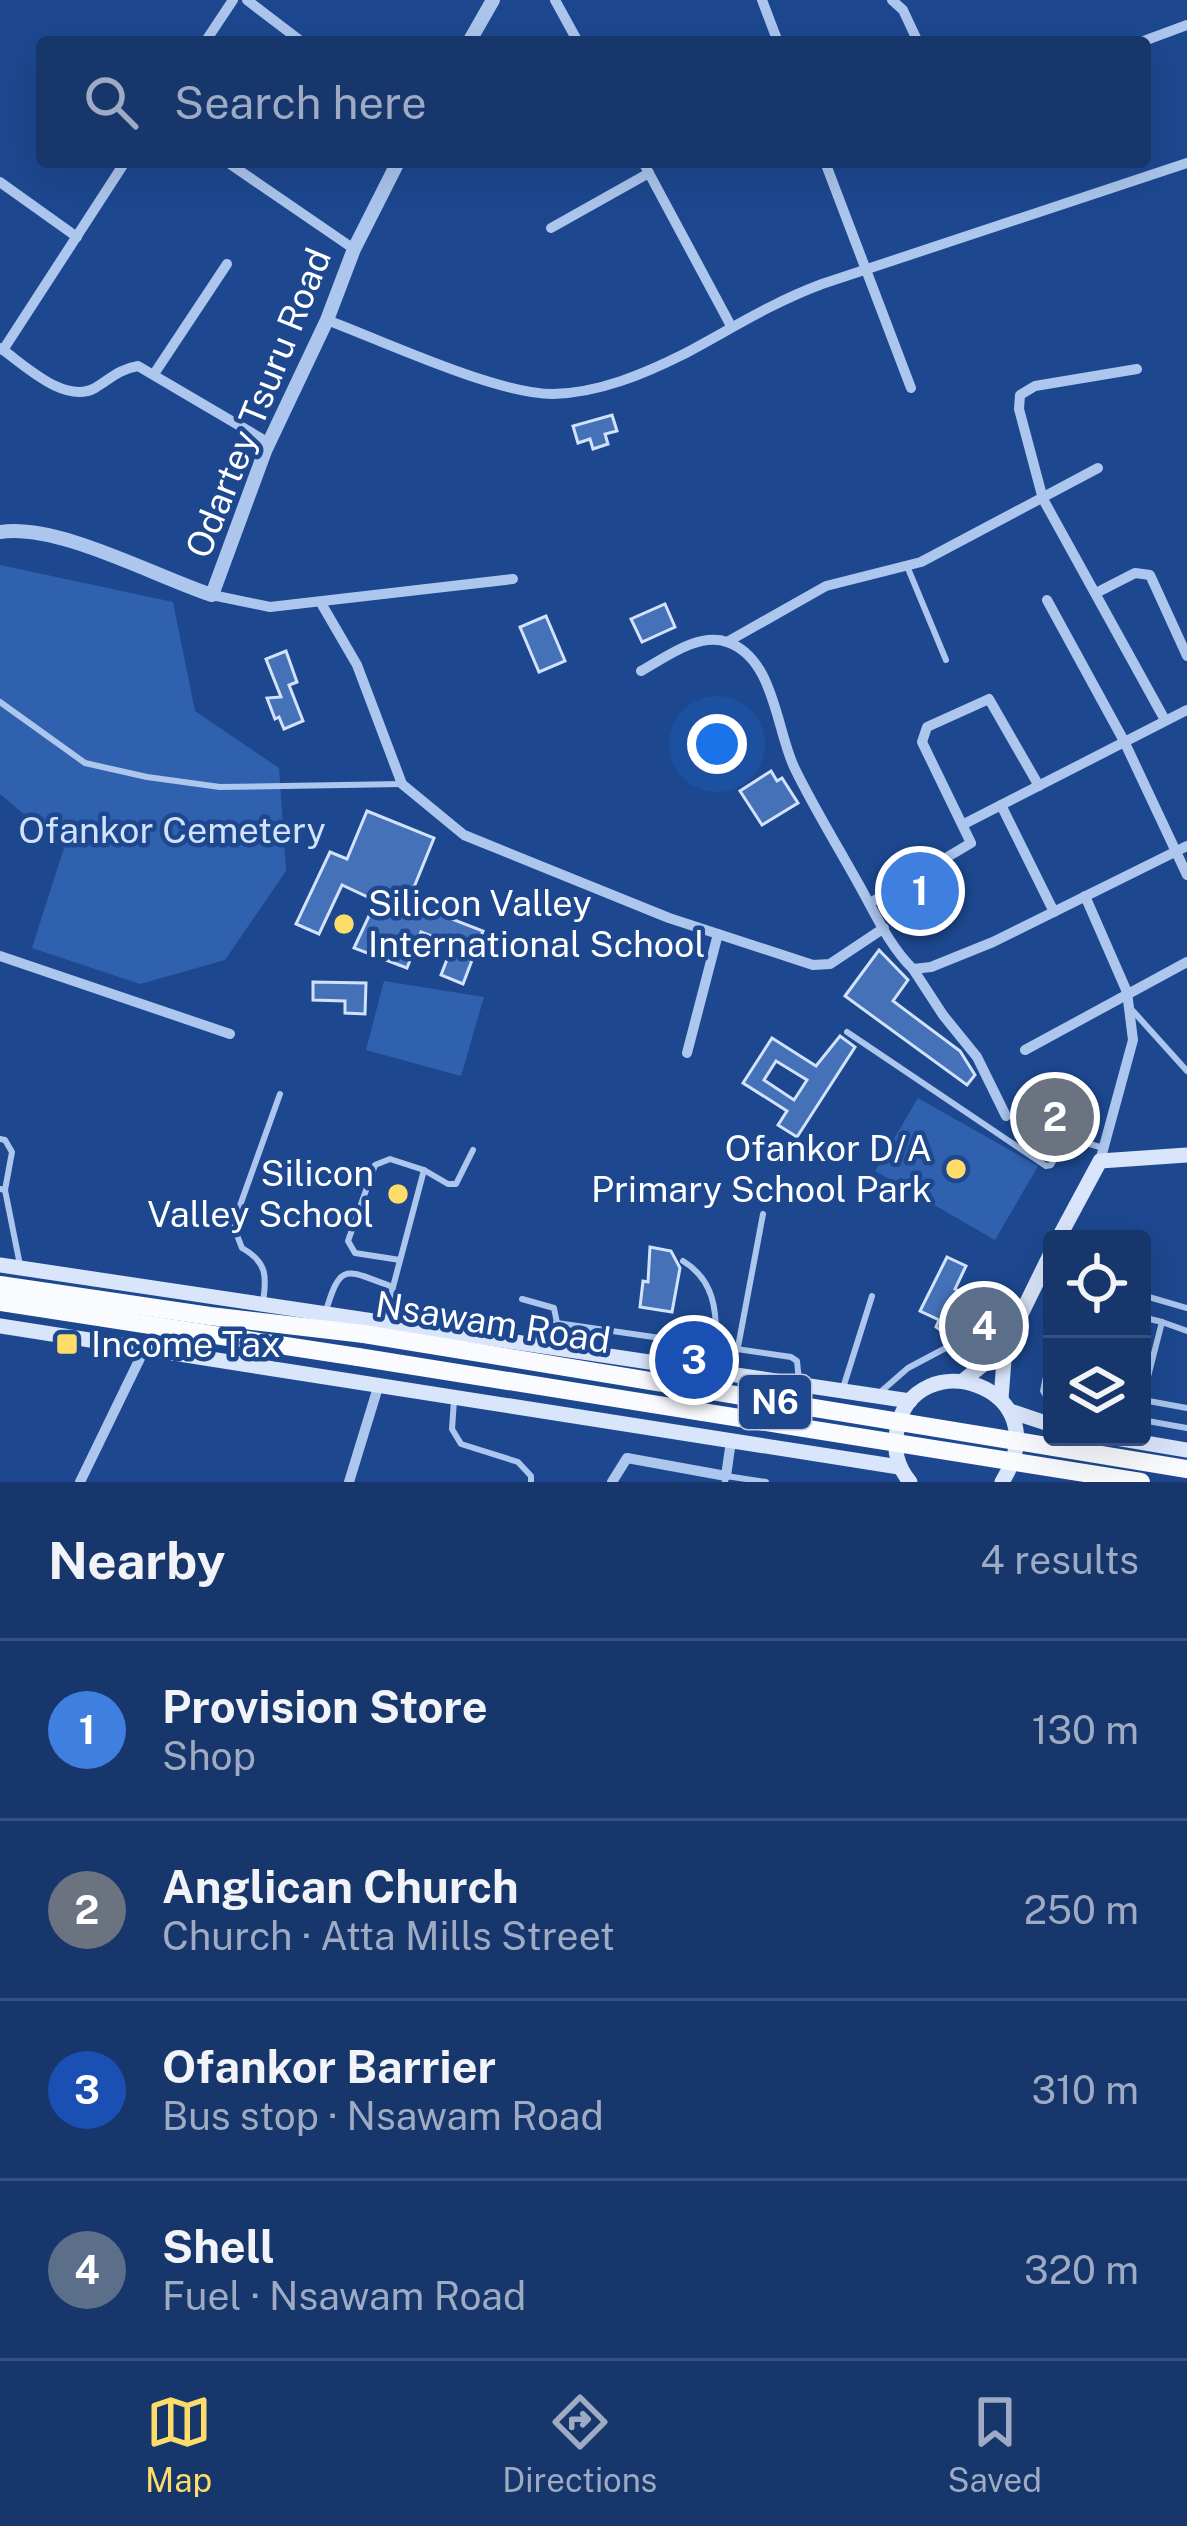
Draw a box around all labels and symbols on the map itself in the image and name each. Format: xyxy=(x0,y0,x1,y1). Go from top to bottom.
street label: Odartey Tsuru Road xyxy=(177,242,339,564)
your location xyxy=(687,714,747,774)
park label: Ofankor Cemetery xyxy=(18,809,326,851)
pin: 1 xyxy=(881,846,959,936)
place label: Silicon Valley International School xyxy=(368,882,705,965)
marker: Silicon Valley International School xyxy=(331,911,357,937)
pin: 2 xyxy=(1016,1072,1094,1162)
place label: Ofankor D/A Primary School Park xyxy=(591,1127,932,1210)
place label: Silicon Valley School xyxy=(147,1152,374,1235)
marker: Ofankor D/A Primary School Park xyxy=(943,1156,969,1182)
marker: Silicon Valley School xyxy=(385,1181,411,1207)
pin: 4 xyxy=(945,1281,1023,1371)
street label: Nsawam Road xyxy=(372,1283,614,1361)
pin: 3 xyxy=(655,1315,733,1405)
place label: Income Tax xyxy=(91,1323,281,1365)
marker: Income Tax xyxy=(54,1331,80,1357)
road number: N6 xyxy=(739,1375,811,1429)

